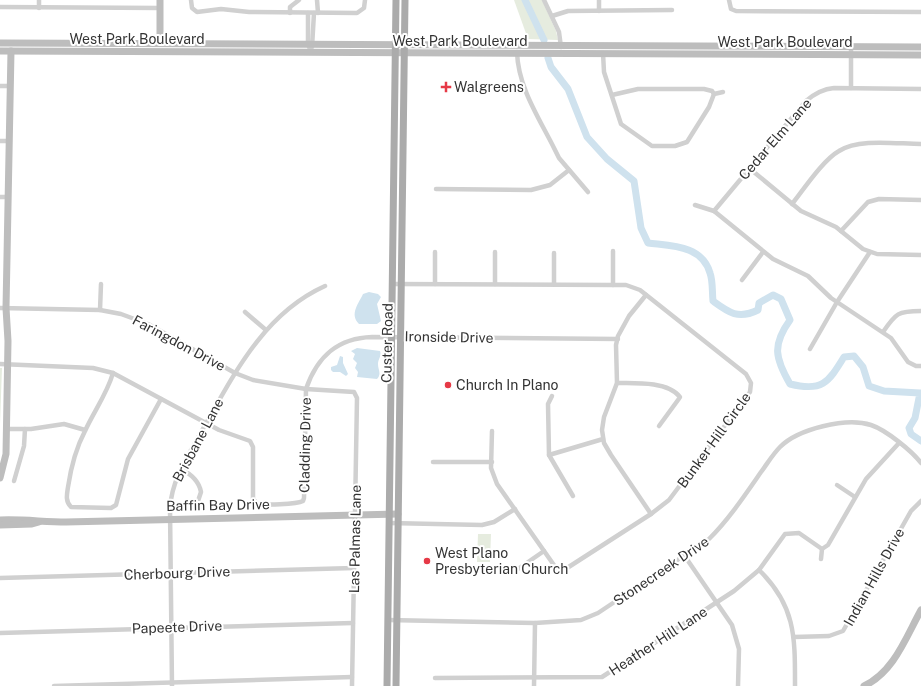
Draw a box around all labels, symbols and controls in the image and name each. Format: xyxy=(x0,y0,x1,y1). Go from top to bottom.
street label: West Park Boulevard xyxy=(69,31,205,47)
street label: West Park Boulevard xyxy=(392,33,528,49)
street label: West Park Boulevard xyxy=(717,34,853,50)
place label: Walgreens xyxy=(454,79,524,95)
marker: Walgreens xyxy=(441,82,451,92)
street label: Cedar Elm Lane xyxy=(735,95,815,183)
street label: Custer Road xyxy=(378,303,396,383)
street label: Faringdon Drive xyxy=(130,312,228,374)
street label: Ironside Drive xyxy=(404,328,494,346)
place label: Church In Plano xyxy=(456,377,559,393)
marker: Church In Plano xyxy=(443,380,453,390)
street label: Bunker Hill Circle xyxy=(674,389,754,491)
street label: Brisbane Lane xyxy=(169,395,227,485)
street label: Cladding Drive xyxy=(296,397,314,493)
street label: Las Palmas Lane xyxy=(346,485,364,593)
street label: Baffin Bay Drive xyxy=(166,496,270,514)
street label: Indian Hills Drive xyxy=(840,525,908,629)
street label: Stonecreek Drive xyxy=(610,533,712,609)
place label: West Plano Presbyterian Church xyxy=(435,545,568,577)
marker: West Plano Presbyterian Church xyxy=(422,556,432,566)
street label: Cherbourg Drive xyxy=(124,563,231,583)
street label: Heather Hill Lane xyxy=(606,603,710,679)
street label: Papeete Drive xyxy=(132,617,223,637)

